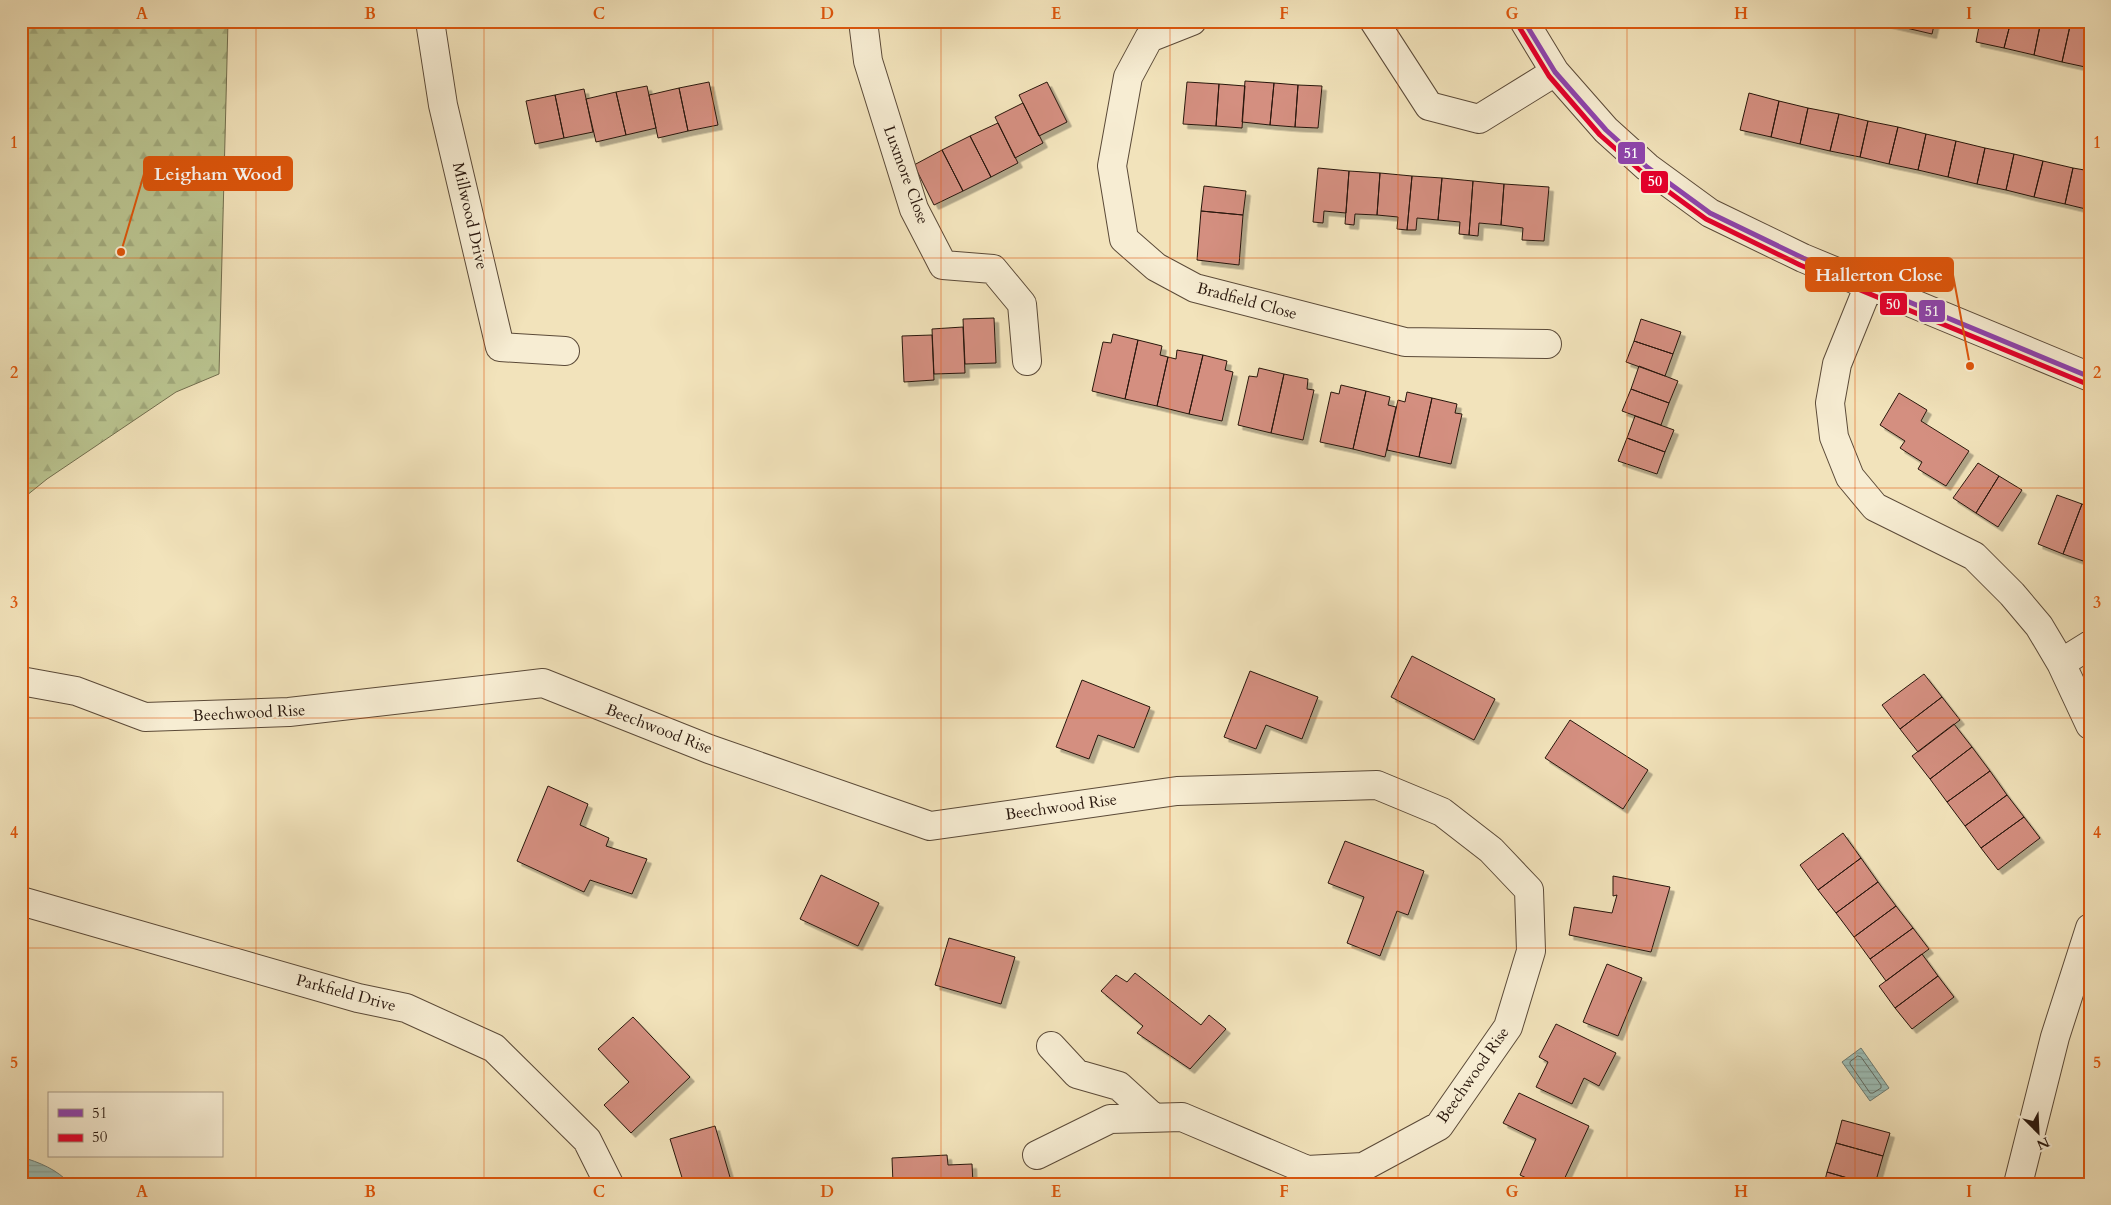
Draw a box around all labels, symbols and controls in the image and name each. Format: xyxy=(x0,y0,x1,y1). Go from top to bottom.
text: A xyxy=(136,3,148,25)
text: B xyxy=(364,3,376,25)
text: C xyxy=(593,3,605,25)
text: D xyxy=(820,3,834,25)
text: E xyxy=(1051,3,1061,25)
text: F xyxy=(1279,3,1289,25)
text: G xyxy=(1505,3,1519,25)
text: H xyxy=(1734,3,1748,25)
text: I xyxy=(1966,3,1972,25)
street label: Luxmore Close xyxy=(878,123,934,227)
text: 1 xyxy=(10,132,18,154)
text: 1 xyxy=(2093,132,2101,154)
line badge: 51 xyxy=(1617,141,1646,165)
text: 51 xyxy=(1624,144,1638,163)
callout: Leigham Wood xyxy=(144,157,292,190)
street label: Millwood Drive xyxy=(447,160,493,272)
text: Leigham Wood xyxy=(154,162,283,187)
line badge: 50 xyxy=(1640,170,1669,194)
text: 50 xyxy=(1648,172,1662,191)
callout: Hallerton Close xyxy=(1806,258,1953,291)
text: Hallerton Close xyxy=(1815,263,1943,288)
street label: Bradfield Close xyxy=(1194,277,1300,325)
line badge: 50 xyxy=(1879,292,1908,316)
text: 50 xyxy=(1886,295,1900,314)
line badge: 51 xyxy=(1918,299,1946,323)
text: 51 xyxy=(1925,302,1939,321)
text: 2 xyxy=(10,362,18,384)
text: 2 xyxy=(2093,362,2101,384)
text: 3 xyxy=(10,592,18,614)
text: 3 xyxy=(2093,592,2101,614)
street label: Beechwood Rise xyxy=(192,699,306,727)
street label: Beechwood Rise xyxy=(602,699,716,759)
street label: Beechwood Rise xyxy=(1004,788,1118,826)
text: 4 xyxy=(10,822,18,844)
text: 4 xyxy=(2093,822,2101,844)
street label: Parkfield Drive xyxy=(294,969,398,1017)
street label: Beechwood Rise xyxy=(1432,1023,1514,1127)
text: 5 xyxy=(10,1052,18,1074)
text: 5 xyxy=(2093,1052,2101,1074)
legend xyxy=(48,1092,222,1158)
text: 51 xyxy=(92,1103,107,1123)
north arrow xyxy=(2014,1108,2064,1158)
text: 50 xyxy=(92,1127,108,1147)
text: N xyxy=(2034,1132,2053,1155)
text: A xyxy=(136,1181,148,1203)
text: B xyxy=(364,1181,376,1203)
text: C xyxy=(593,1181,605,1203)
text: D xyxy=(820,1181,834,1203)
text: E xyxy=(1051,1181,1061,1203)
text: F xyxy=(1279,1181,1289,1203)
text: G xyxy=(1505,1181,1519,1203)
text: H xyxy=(1734,1181,1748,1203)
text: I xyxy=(1966,1181,1972,1203)

